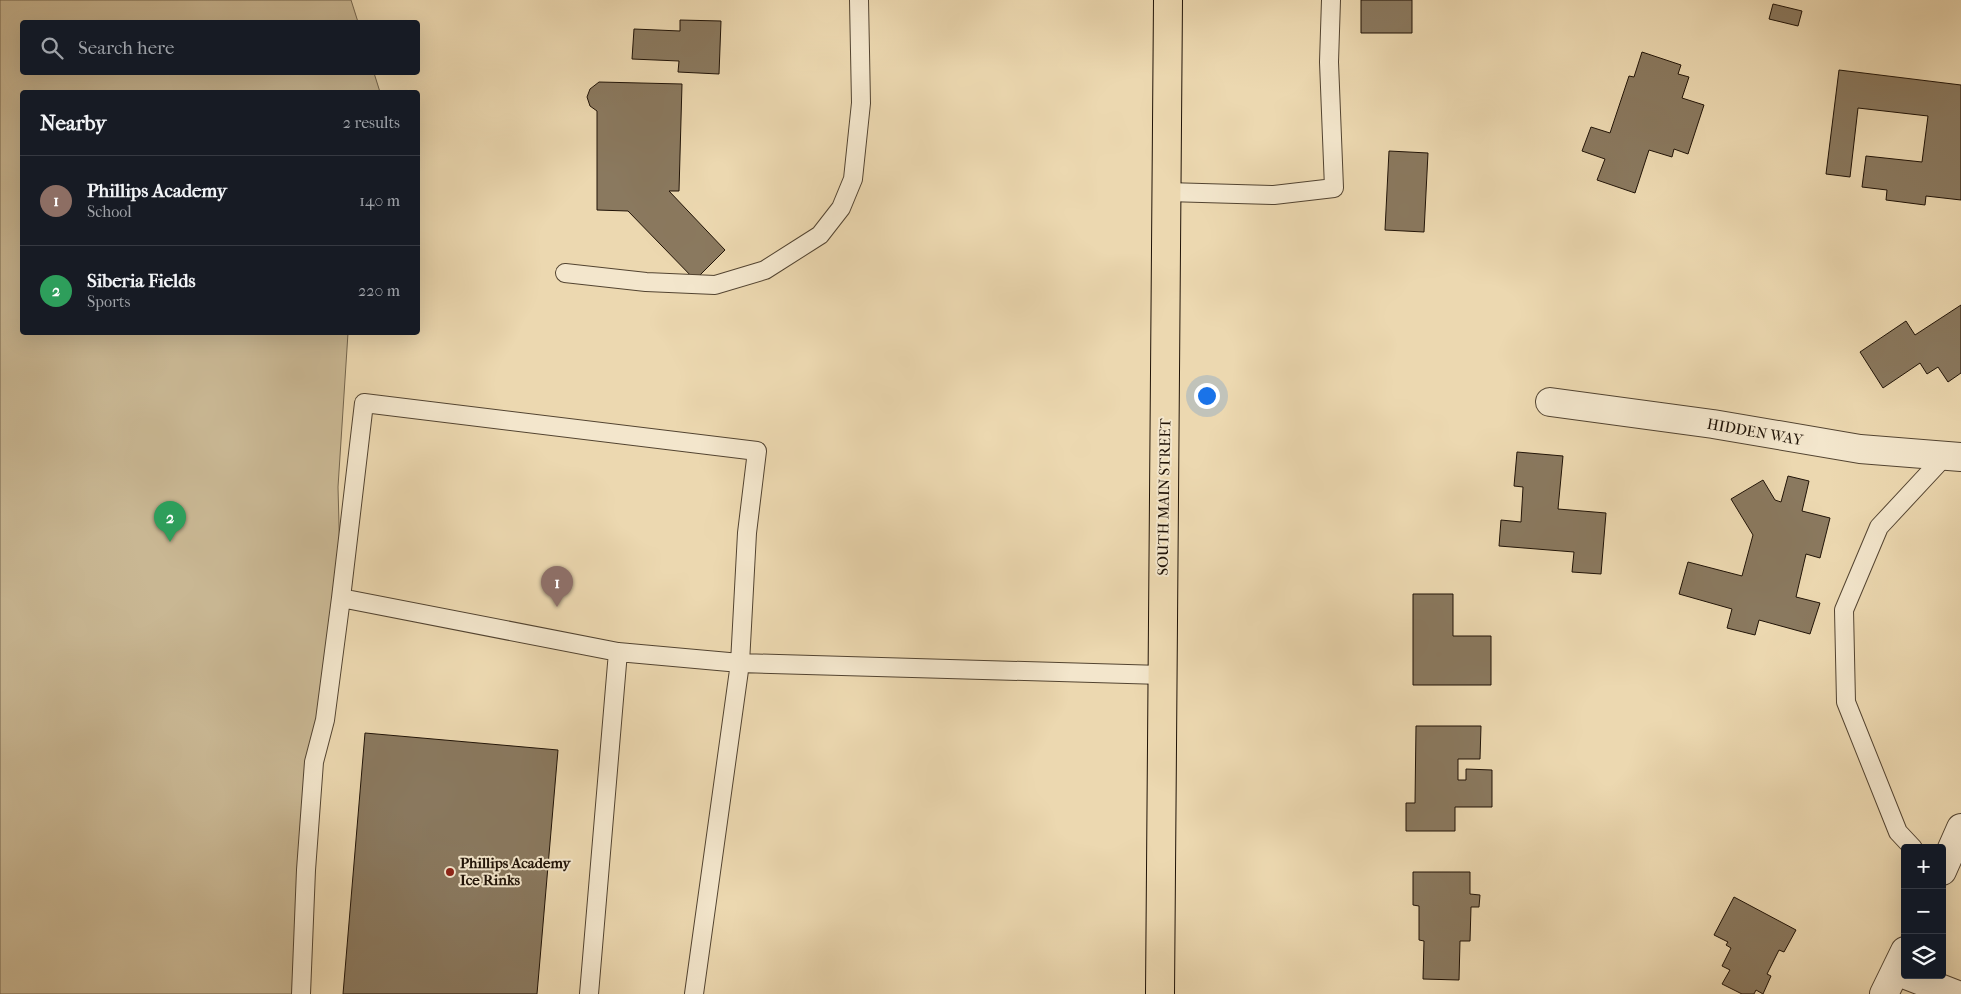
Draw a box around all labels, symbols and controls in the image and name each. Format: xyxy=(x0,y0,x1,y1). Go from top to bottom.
search box xyxy=(20,20,420,75)
icon: search xyxy=(38,34,66,62)
text: Search here xyxy=(78,37,174,59)
text: Nearby xyxy=(40,111,106,135)
text: 2 results xyxy=(343,113,400,132)
text: Phillips Academy xyxy=(87,180,227,202)
text: 1 xyxy=(53,191,59,210)
text: 140 m xyxy=(359,191,400,210)
text: School xyxy=(87,202,132,221)
text: Siberia Fields xyxy=(87,270,196,292)
text: 2 xyxy=(52,281,60,300)
text: 220 m xyxy=(358,281,400,300)
text: Sports xyxy=(87,292,130,311)
your location xyxy=(1194,383,1220,409)
street label: HIDDEN WAY xyxy=(1706,415,1805,449)
street label: SOUTH MAIN STREET xyxy=(1154,417,1174,576)
pin: 2 xyxy=(154,501,186,542)
pin: 1 xyxy=(541,566,573,607)
map controls xyxy=(1901,844,1946,979)
button: + xyxy=(1901,844,1946,889)
place label: Phillips Academy Ice Rinks xyxy=(460,854,571,889)
marker: Phillips Academy Ice Rinks xyxy=(444,866,456,878)
button: − xyxy=(1901,889,1946,934)
button: layers xyxy=(1901,934,1946,979)

